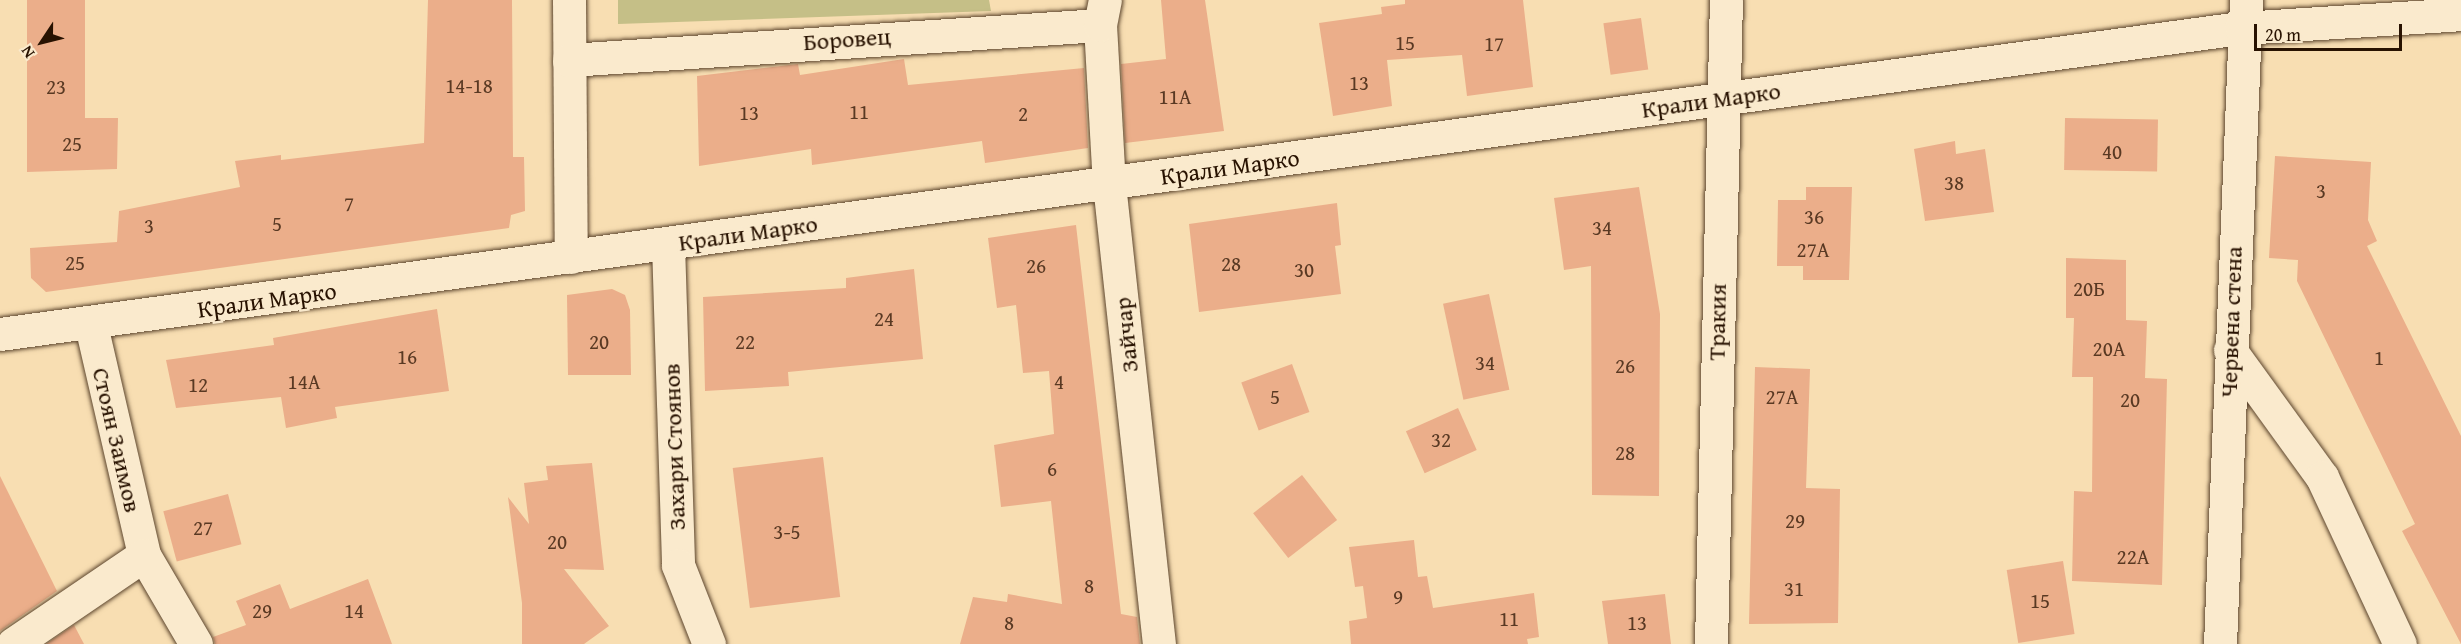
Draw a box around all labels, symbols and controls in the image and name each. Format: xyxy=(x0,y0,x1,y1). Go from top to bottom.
north arrow xyxy=(12,12,72,72)
scale bar xyxy=(2257,12,2406,50)
text: 20 m xyxy=(2265,21,2301,48)
street label: Боровец xyxy=(802,22,892,56)
house number: 15 xyxy=(1395,30,1415,56)
house number: 17 xyxy=(1484,31,1504,57)
text: N xyxy=(14,41,40,64)
house number: 13 xyxy=(1349,70,1369,96)
house number: 14-18 xyxy=(445,73,493,99)
house number: 23 xyxy=(46,74,66,100)
street label: Крали Марко xyxy=(1640,76,1782,124)
house number: 11А xyxy=(1159,84,1191,110)
house number: 11 xyxy=(849,99,869,125)
house number: 13 xyxy=(739,100,759,126)
house number: 2 xyxy=(1018,101,1028,127)
house number: 25 xyxy=(62,131,82,157)
house number: 40 xyxy=(2102,139,2122,165)
street label: Крали Марко xyxy=(1159,143,1301,191)
house number: 38 xyxy=(1944,170,1964,196)
house number: 3 xyxy=(2316,178,2326,204)
house number: 7 xyxy=(344,191,354,217)
house number: 36 xyxy=(1804,204,1824,230)
street label: Крали Марко xyxy=(677,209,819,257)
house number: 5 xyxy=(272,211,282,237)
house number: 3 xyxy=(144,213,154,239)
house number: 34 xyxy=(1592,215,1612,241)
house number: 27А xyxy=(1797,237,1829,263)
street label: Червена стена xyxy=(2214,246,2248,398)
house number: 25 xyxy=(65,250,85,276)
house number: 28 xyxy=(1221,251,1241,277)
house number: 26 xyxy=(1026,253,1046,279)
house number: 30 xyxy=(1294,257,1314,283)
street label: Крали Марко xyxy=(196,276,338,324)
house number: 20Б xyxy=(2073,276,2105,302)
street label: Тракия xyxy=(1702,283,1732,361)
street label: Зайчар xyxy=(1108,296,1144,374)
house number: 24 xyxy=(874,306,894,332)
house number: 20 xyxy=(589,329,609,355)
house number: 22 xyxy=(735,329,755,355)
house number: 20А xyxy=(2093,336,2125,362)
house number: 16 xyxy=(397,344,417,370)
house number: 1 xyxy=(2374,345,2384,371)
house number: 34 xyxy=(1475,350,1495,376)
house number: 26 xyxy=(1615,353,1635,379)
street label: Захари Стоянов xyxy=(657,363,691,531)
street label: Стоян Заимов xyxy=(86,365,148,515)
house number: 14А xyxy=(288,369,320,395)
house number: 4 xyxy=(1054,369,1064,395)
house number: 12 xyxy=(188,372,208,398)
house number: 5 xyxy=(1270,384,1280,410)
house number: 27А xyxy=(1766,384,1798,410)
house number: 20 xyxy=(2120,387,2140,413)
house number: 32 xyxy=(1431,427,1451,453)
house number: 28 xyxy=(1615,440,1635,466)
house number: 6 xyxy=(1047,456,1057,482)
house number: 29 xyxy=(1785,508,1805,534)
house number: 27 xyxy=(193,515,213,541)
house number: 3-5 xyxy=(773,519,801,545)
house number: 20 xyxy=(547,529,567,555)
house number: 22А xyxy=(2117,544,2149,570)
house number: 8 xyxy=(1084,573,1094,599)
house number: 31 xyxy=(1784,576,1804,602)
house number: 9 xyxy=(1393,584,1403,610)
house number: 15 xyxy=(2030,588,2050,614)
house number: 29 xyxy=(252,598,272,624)
house number: 14 xyxy=(344,598,364,624)
house number: 11 xyxy=(1499,606,1519,632)
house number: 8 xyxy=(1004,610,1014,636)
house number: 13 xyxy=(1627,610,1647,636)

